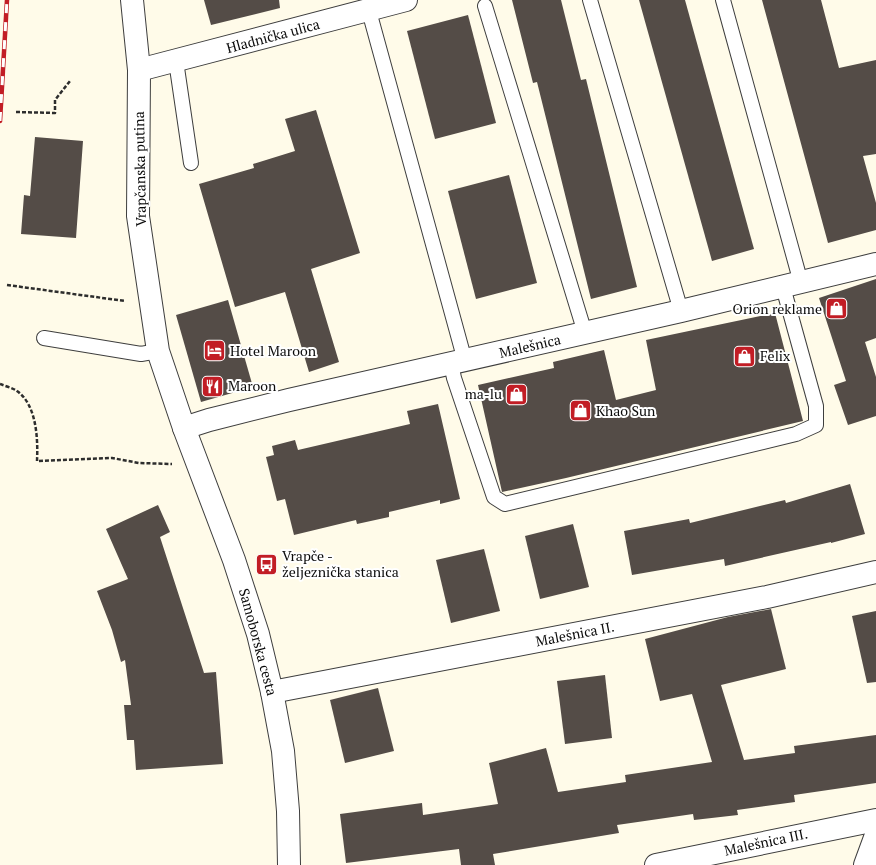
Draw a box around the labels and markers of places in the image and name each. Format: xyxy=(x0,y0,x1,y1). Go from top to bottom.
shop icon: Orion reklame xyxy=(824,296,850,322)
place label: Orion reklame xyxy=(733,299,822,318)
hotel icon: Hotel Maroon xyxy=(201,338,227,364)
place label: Hotel Maroon xyxy=(230,341,317,360)
shop icon: Felix xyxy=(732,343,758,369)
place label: Felix xyxy=(760,346,791,365)
restaurant icon: Maroon xyxy=(199,373,225,399)
place label: Maroon xyxy=(228,376,277,395)
shop icon: ma-lu xyxy=(504,381,530,407)
place label: ma-lu xyxy=(465,384,502,403)
shop icon: Khao Sun xyxy=(567,398,593,424)
place label: Khao Sun xyxy=(596,401,656,420)
place label: Vrapče - željeznička stanica xyxy=(282,546,399,581)
bus stop icon: Vrapče - željeznička stanica xyxy=(254,551,280,577)

